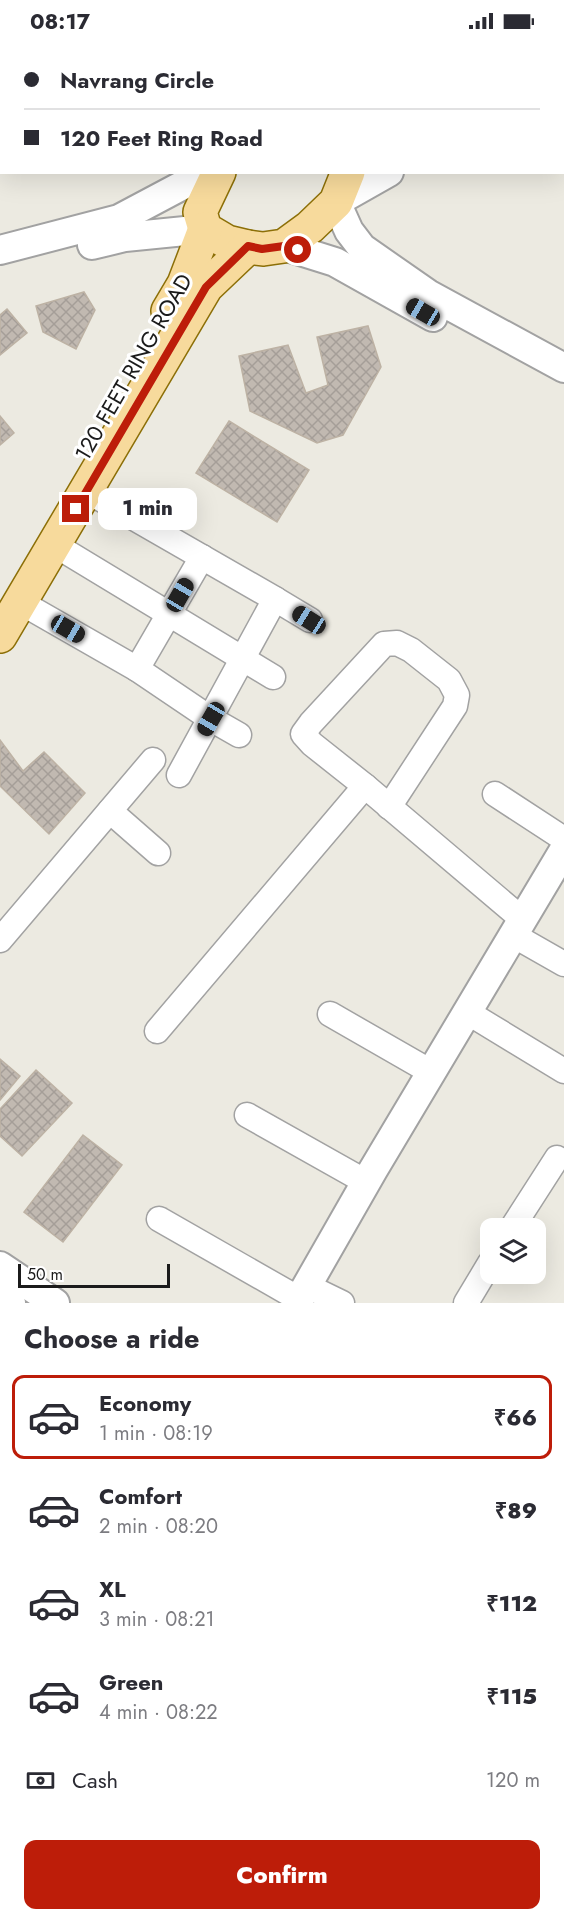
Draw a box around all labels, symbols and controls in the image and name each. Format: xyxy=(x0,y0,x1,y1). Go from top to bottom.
text: 08:17 xyxy=(30,5,90,37)
text: Navrang Circle xyxy=(60,64,214,96)
text: 120 Feet Ring Road xyxy=(60,122,263,154)
route start xyxy=(284,236,311,263)
street label: 120 FEET RING ROAD xyxy=(66,268,200,466)
car xyxy=(403,295,443,329)
callout: 1 min xyxy=(97,488,196,530)
text: 1 min xyxy=(122,494,173,523)
route end xyxy=(62,495,89,522)
car xyxy=(163,575,197,615)
car xyxy=(289,603,329,637)
car xyxy=(48,612,88,646)
car xyxy=(194,699,228,739)
map controls xyxy=(480,1218,546,1284)
button: layers xyxy=(480,1218,546,1284)
scale bar xyxy=(18,1261,170,1288)
text: 50 m xyxy=(27,1263,63,1286)
text: Choose a ride xyxy=(24,1319,199,1358)
text: Economy xyxy=(99,1387,191,1419)
icon: car xyxy=(27,1390,81,1444)
text: ₹66 xyxy=(494,1401,537,1433)
text: 1 min · 08:19 xyxy=(99,1419,213,1448)
text: Comfort xyxy=(99,1480,182,1512)
icon: car xyxy=(27,1483,81,1537)
text: ₹89 xyxy=(495,1494,537,1526)
text: 2 min · 08:20 xyxy=(99,1512,218,1541)
text: XL xyxy=(99,1573,126,1605)
icon: car xyxy=(27,1576,81,1630)
text: ₹112 xyxy=(486,1587,537,1619)
text: 3 min · 08:21 xyxy=(99,1605,215,1634)
text: Green xyxy=(99,1666,163,1698)
icon: car xyxy=(27,1669,81,1723)
text: ₹115 xyxy=(487,1680,537,1712)
text: 4 min · 08:22 xyxy=(99,1698,218,1727)
icon: cash xyxy=(24,1764,57,1797)
text: Cash xyxy=(72,1764,118,1796)
text: 120 m xyxy=(486,1766,540,1795)
button: Confirm xyxy=(24,1840,540,1909)

